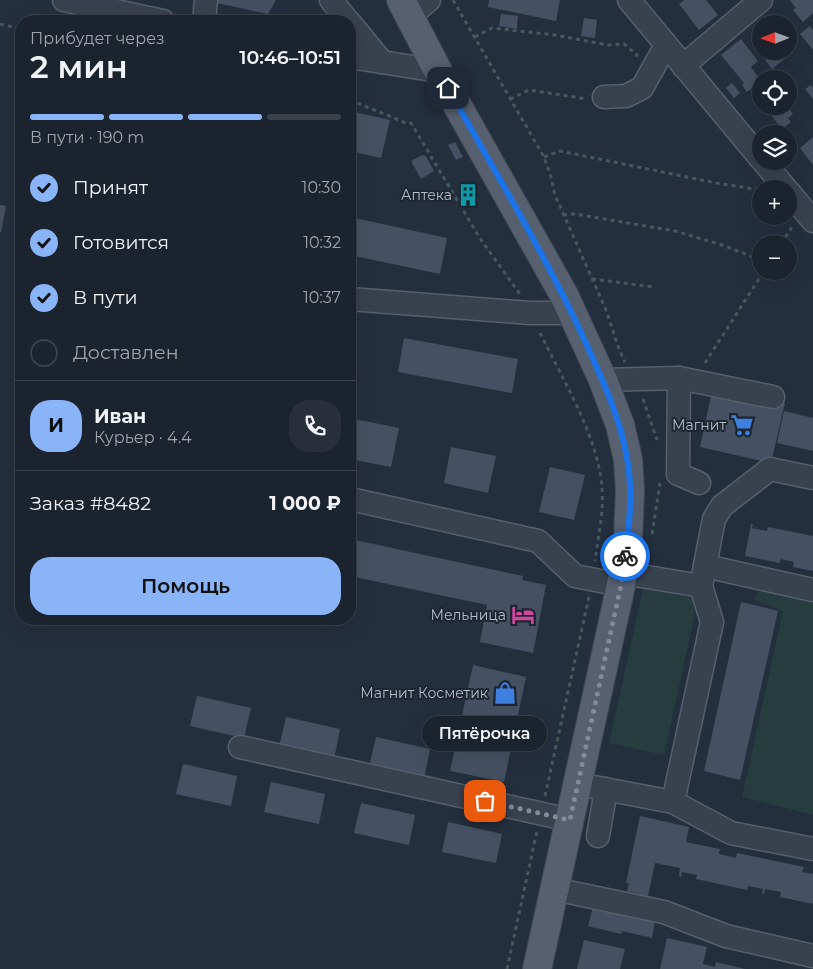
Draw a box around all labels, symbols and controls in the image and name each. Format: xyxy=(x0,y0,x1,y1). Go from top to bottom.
north arrow xyxy=(752,15,798,60)
map controls xyxy=(752,15,797,280)
text: Прибудет через xyxy=(30,29,165,48)
text: 10:46–10:51 xyxy=(239,46,341,69)
text: 2 мин xyxy=(30,47,128,86)
pin xyxy=(427,67,469,109)
button: locate xyxy=(752,70,797,115)
icon: home xyxy=(434,74,462,102)
button: layers xyxy=(752,125,797,170)
text: В пути · 190 m xyxy=(30,128,144,147)
icon: check xyxy=(30,174,58,202)
text: Принят xyxy=(73,176,148,199)
text: 10:30 xyxy=(302,178,341,197)
button: + xyxy=(752,180,797,225)
building icon: Аптека xyxy=(455,182,481,208)
place label: Аптека xyxy=(401,186,452,204)
icon: check xyxy=(30,229,58,257)
text: Готовится xyxy=(73,231,169,254)
text: 10:32 xyxy=(303,233,341,252)
button: − xyxy=(752,235,797,280)
icon: check xyxy=(30,284,58,312)
text: В пути xyxy=(73,286,138,309)
text: 10:37 xyxy=(303,288,341,307)
text: Доставлен xyxy=(73,341,179,364)
button: phone xyxy=(289,400,341,452)
text: Иван xyxy=(94,405,146,428)
supermarket icon: Магнит xyxy=(729,412,755,438)
text: И xyxy=(48,414,64,437)
place label: Магнит xyxy=(672,416,726,434)
text: Курьер · 4.4 xyxy=(94,428,192,447)
text: Заказ #8482 xyxy=(30,492,151,515)
text: 1 000 ₽ xyxy=(269,492,341,515)
courier xyxy=(600,531,650,581)
icon: bike xyxy=(611,542,639,570)
button: Помощь xyxy=(30,557,341,615)
hotel icon: Мельница xyxy=(510,602,536,628)
place label: Мельница xyxy=(430,606,506,624)
shop icon: Магнит Косметик xyxy=(492,680,518,706)
place label: Магнит Косметик xyxy=(360,684,488,702)
callout: Пятёрочка xyxy=(422,716,548,751)
text: Пятёрочка xyxy=(439,724,530,743)
pin xyxy=(464,780,506,822)
icon: bag xyxy=(471,787,499,815)

